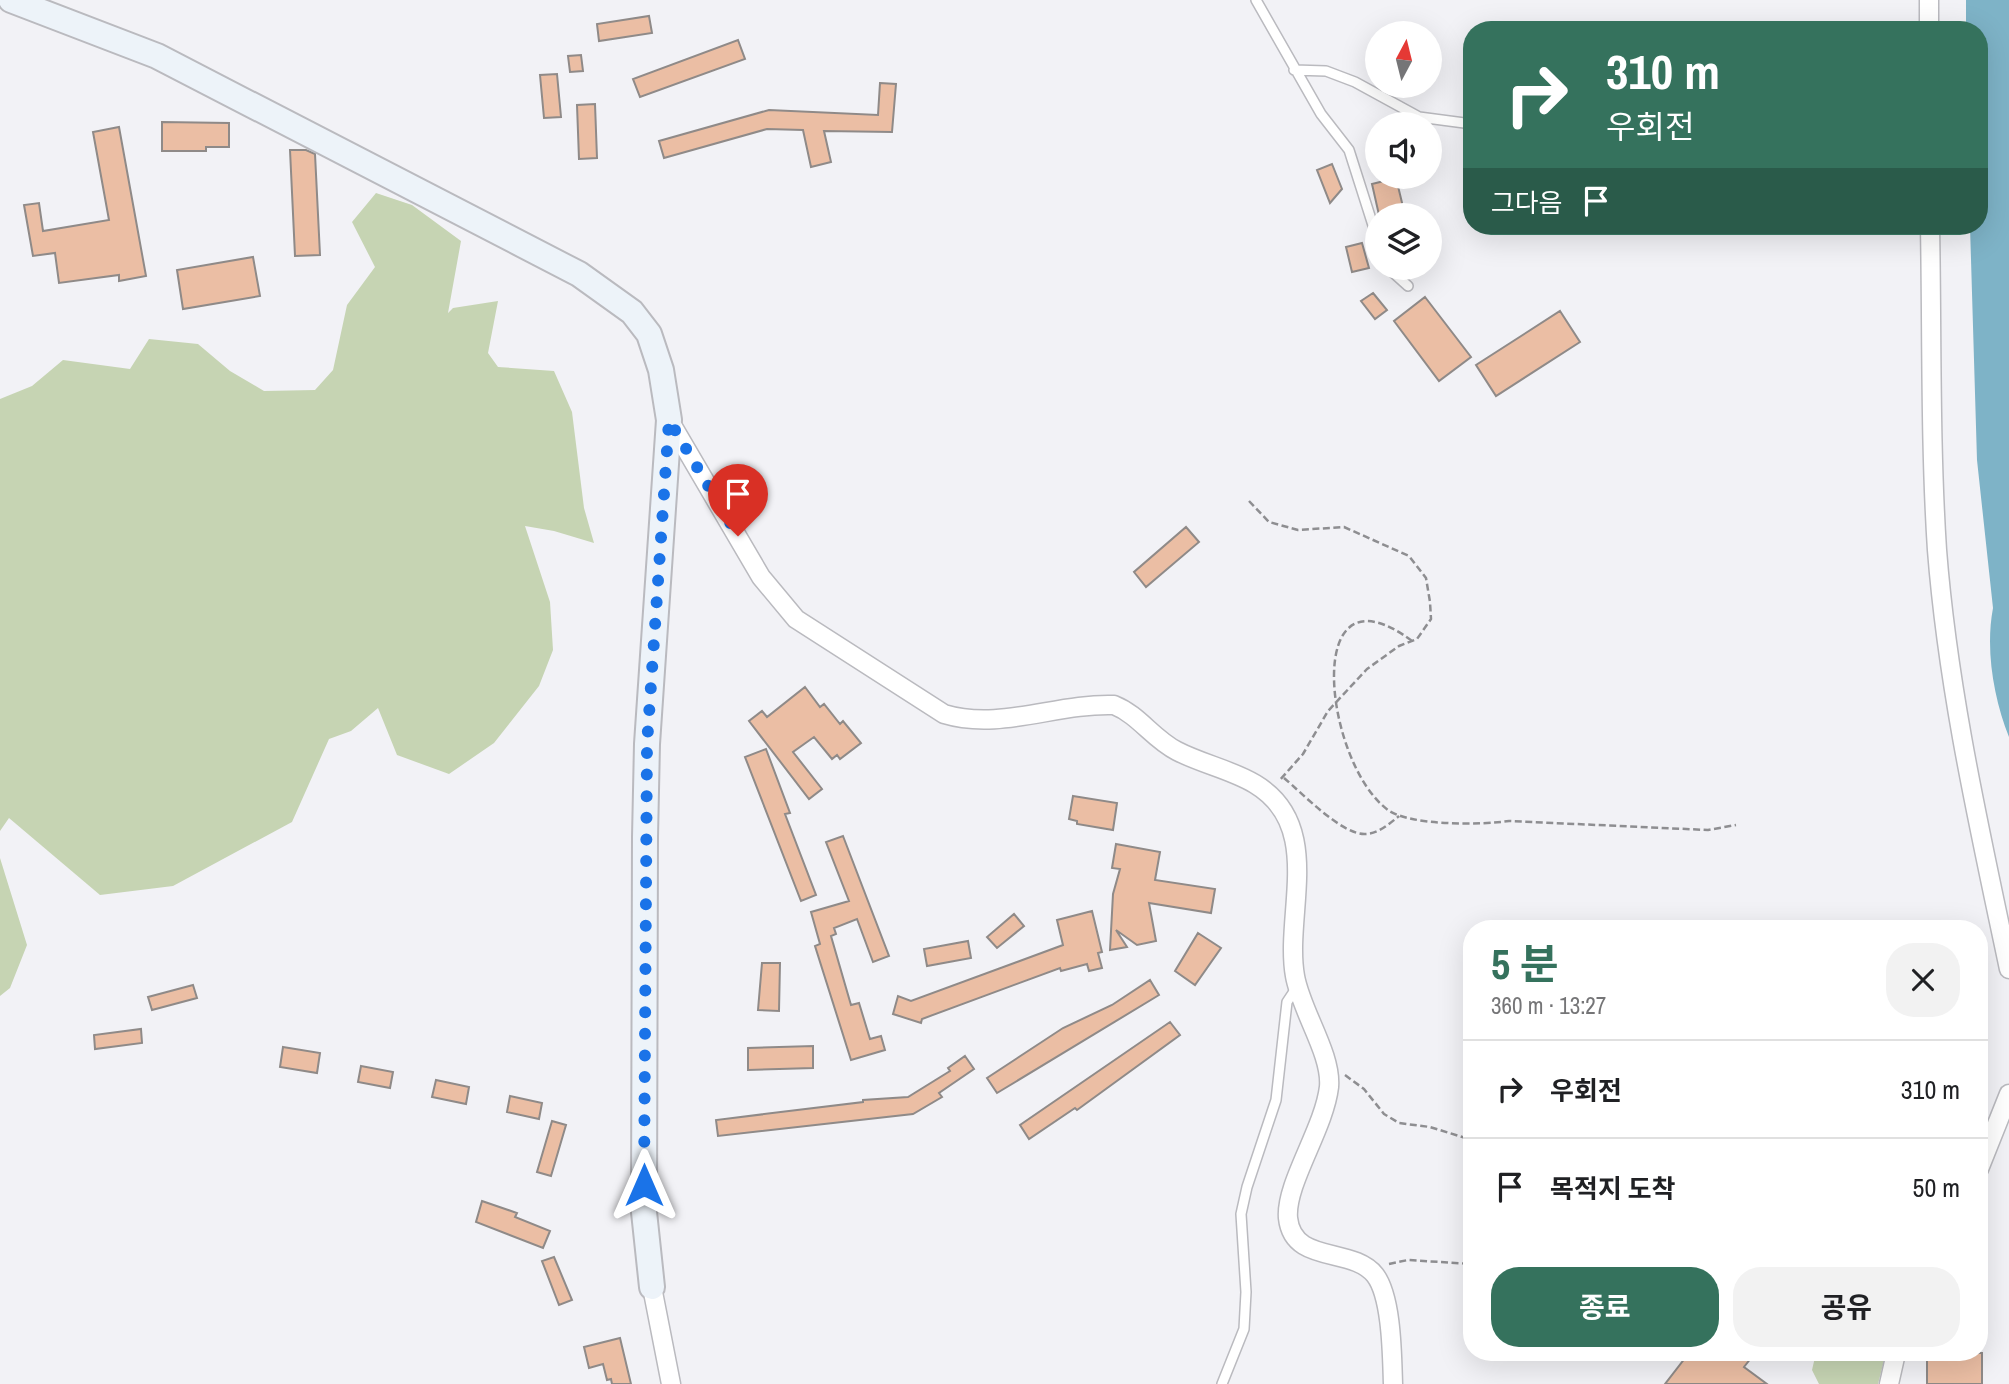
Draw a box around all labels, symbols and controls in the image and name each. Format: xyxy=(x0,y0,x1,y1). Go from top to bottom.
north arrow xyxy=(1365,21,1442,98)
map controls xyxy=(1365,21,1442,280)
text: 310 m xyxy=(1606,38,1720,104)
icon: right xyxy=(1491,49,1582,140)
text: 우회전 xyxy=(1606,105,1694,148)
button: sound xyxy=(1365,112,1442,189)
icon: arrive xyxy=(1577,182,1615,220)
text: 그다음 xyxy=(1491,185,1563,220)
button: layers xyxy=(1365,203,1442,280)
pin xyxy=(708,464,768,536)
icon: arrive xyxy=(719,475,757,513)
text: 5 분 xyxy=(1491,936,1558,992)
button: close xyxy=(1886,943,1960,1017)
text: 360 m · 13:27 xyxy=(1491,990,1606,1021)
icon: right xyxy=(1491,1070,1529,1108)
text: 310 m xyxy=(1901,1072,1960,1107)
text: 우회전 xyxy=(1550,1073,1622,1108)
position arrow xyxy=(607,1148,681,1222)
icon: arrive xyxy=(1491,1168,1529,1206)
text: 50 m xyxy=(1913,1170,1960,1205)
text: 목적지 도착 xyxy=(1550,1171,1676,1206)
button: 종료 xyxy=(1491,1267,1719,1347)
button: 공유 xyxy=(1733,1267,1960,1347)

